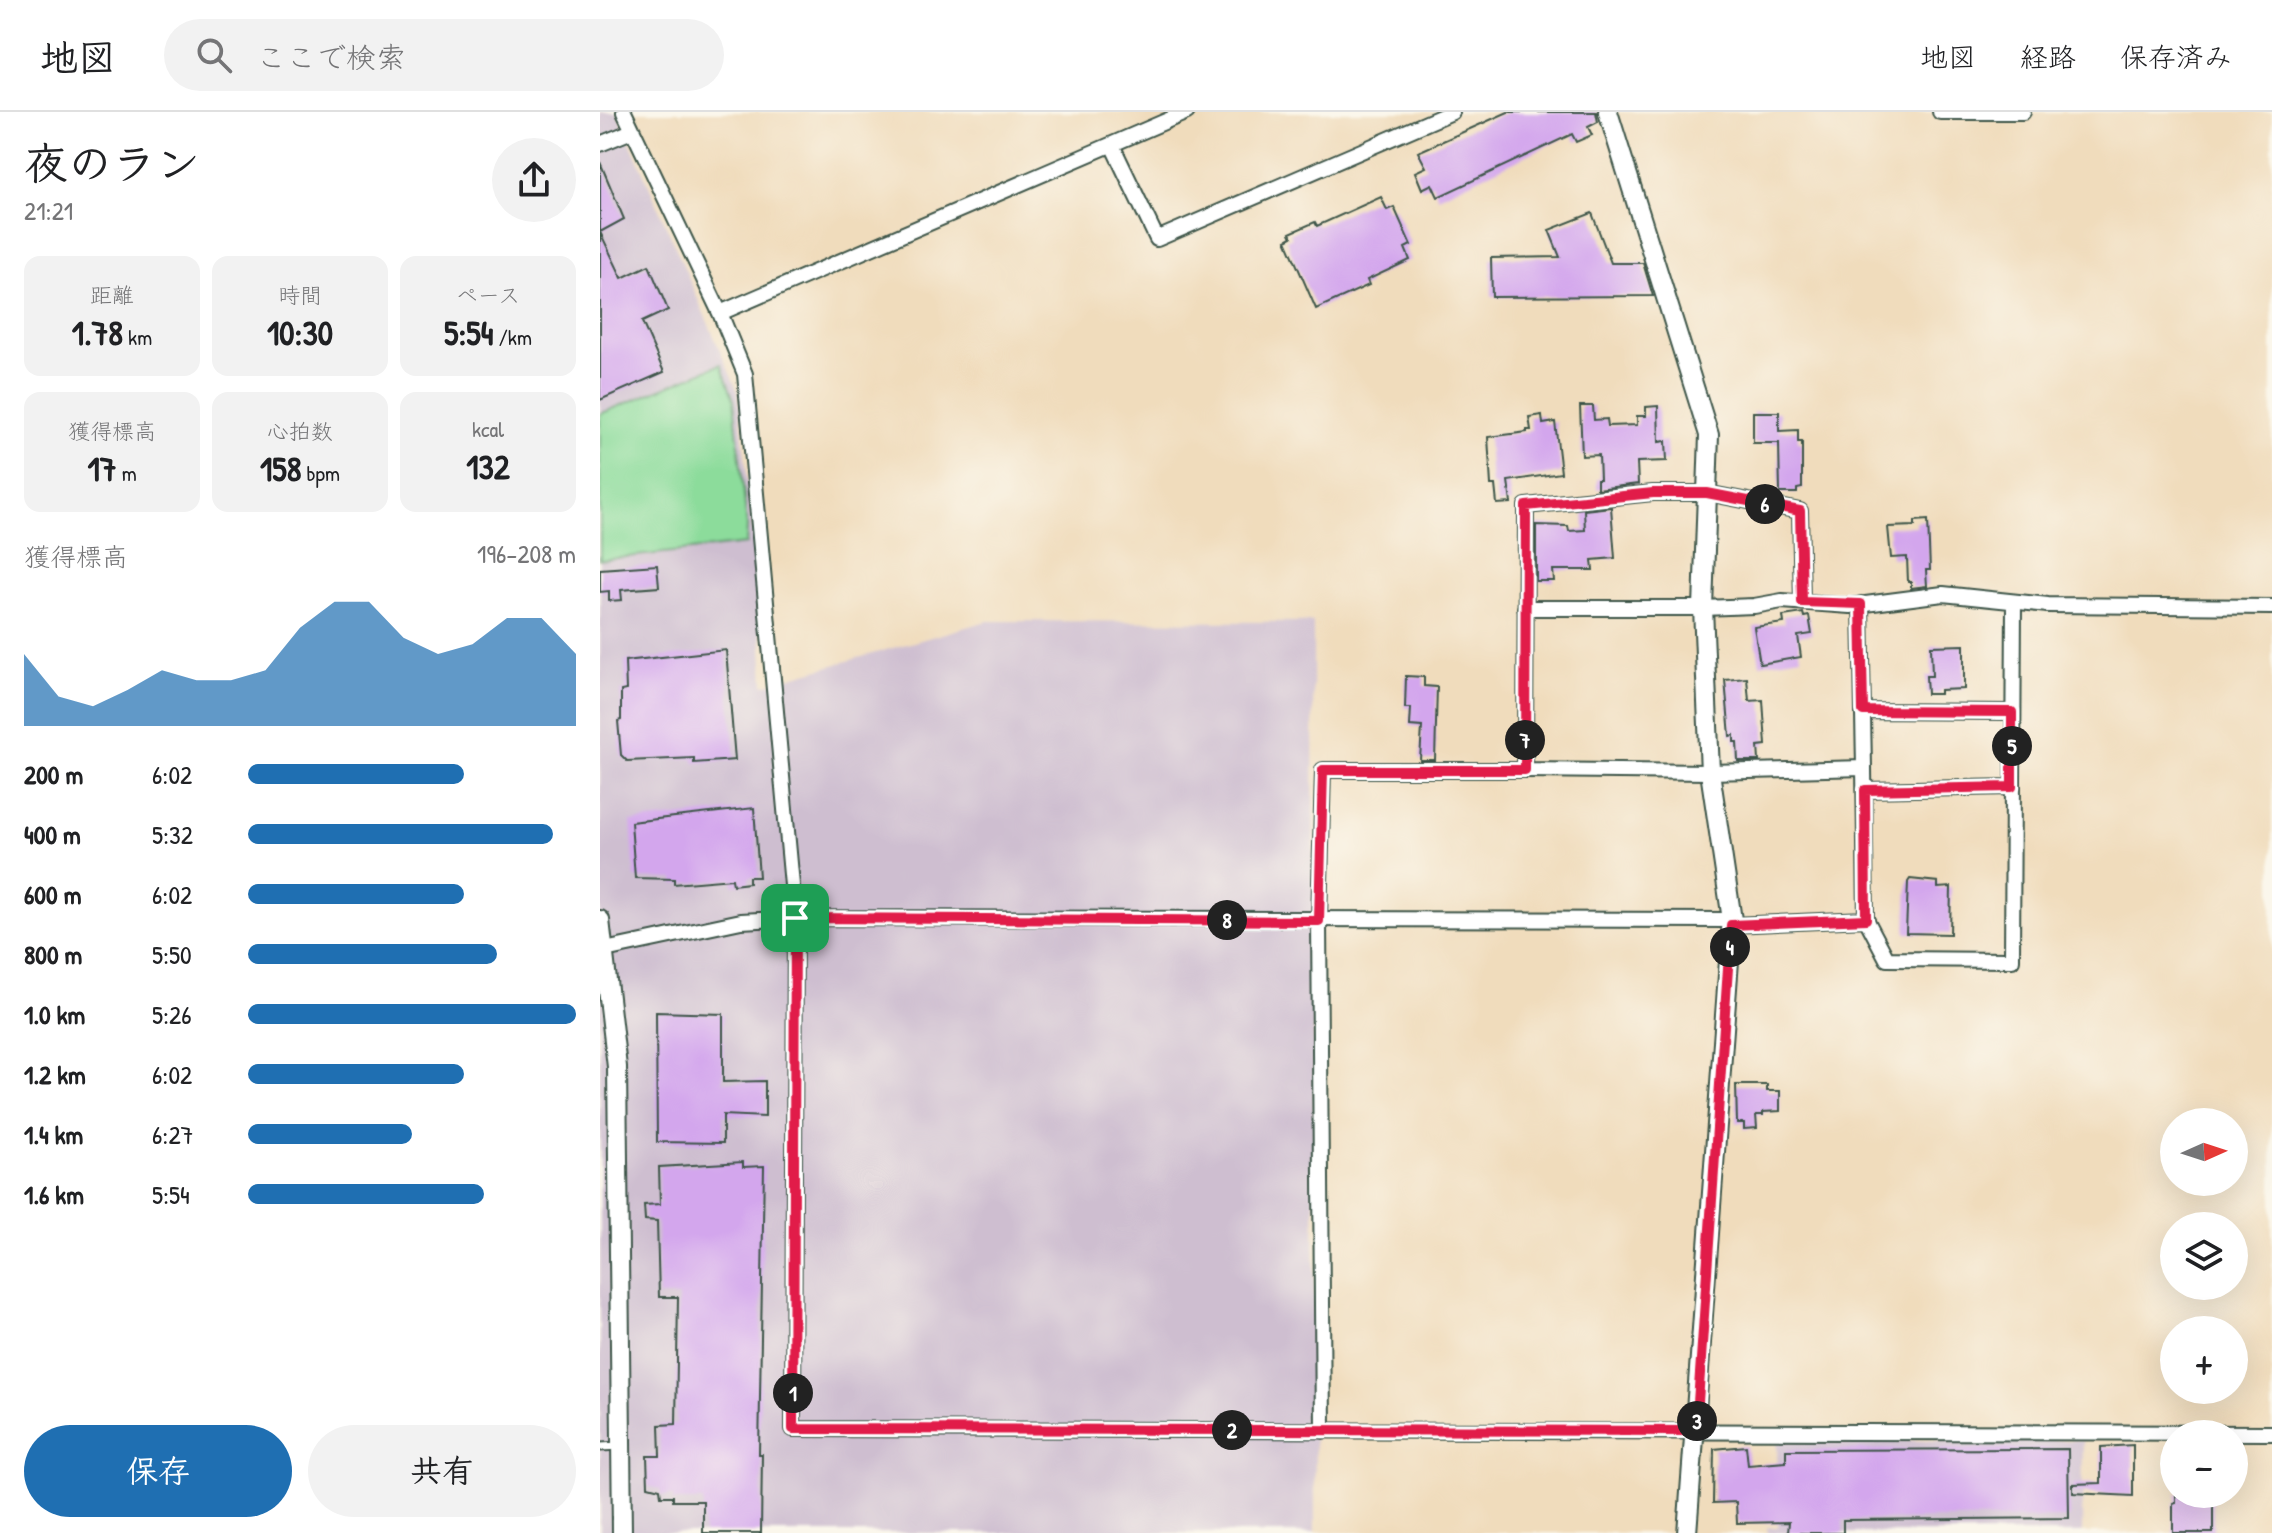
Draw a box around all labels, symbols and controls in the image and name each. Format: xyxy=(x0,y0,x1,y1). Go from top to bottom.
search box xyxy=(164,19,724,91)
text: 地図 xyxy=(40,31,116,83)
icon: search xyxy=(192,33,236,77)
text: ここで検索 xyxy=(256,37,406,77)
text: 地図 xyxy=(1920,38,1976,76)
text: 経路 xyxy=(2020,38,2076,76)
text: 保存済み xyxy=(2120,38,2232,76)
text: 夜のラン xyxy=(24,133,200,193)
button: share xyxy=(492,138,576,222)
text: 21:21 xyxy=(24,193,73,228)
text: 距離 xyxy=(90,280,134,310)
text: 時間 xyxy=(278,280,322,310)
text: ペース xyxy=(456,280,520,310)
text: 1.78 xyxy=(72,310,123,356)
text: 10:30 xyxy=(267,310,333,356)
text: 5:54 xyxy=(444,310,493,356)
text: km xyxy=(123,322,152,352)
text: /km xyxy=(493,322,532,352)
text: kcal xyxy=(472,414,504,444)
text: 獲得標高 xyxy=(68,416,156,446)
text: 心拍数 xyxy=(267,416,333,446)
text: 132 xyxy=(466,444,510,490)
text: 17 xyxy=(87,446,117,492)
text: 158 xyxy=(260,446,301,492)
text: m xyxy=(117,458,137,488)
text: bpm xyxy=(301,458,340,488)
pin: 6 xyxy=(1745,484,1785,524)
text: 6 xyxy=(1761,489,1769,519)
text: 196–208 m xyxy=(477,536,576,571)
text: 獲得標高 xyxy=(24,539,128,574)
pin: 7 xyxy=(1505,720,1545,760)
text: 7 xyxy=(1520,725,1530,755)
pin: 5 xyxy=(1992,726,2032,766)
text: 5 xyxy=(2007,731,2017,761)
text: 200 m xyxy=(24,757,83,792)
text: 6:02 xyxy=(152,757,192,792)
text: 400 m xyxy=(24,817,81,852)
text: 5:32 xyxy=(152,817,193,852)
text: 600 m xyxy=(24,877,81,912)
text: 6:02 xyxy=(152,877,192,912)
pin xyxy=(761,884,829,952)
icon: arrive xyxy=(773,896,817,940)
pin: 8 xyxy=(1207,900,1247,940)
text: 8 xyxy=(1222,905,1232,935)
pin: 4 xyxy=(1710,927,1750,967)
text: 4 xyxy=(1726,932,1734,962)
text: 800 m xyxy=(24,937,82,972)
text: 5:50 xyxy=(152,937,192,972)
text: 1.0 km xyxy=(24,997,85,1032)
text: 5:26 xyxy=(152,997,192,1032)
text: 1.2 km xyxy=(24,1057,86,1092)
text: 6:02 xyxy=(152,1057,192,1092)
north arrow xyxy=(2160,1108,2248,1196)
map controls xyxy=(2160,1108,2248,1508)
text: 1.4 km xyxy=(24,1117,83,1152)
text: 6:27 xyxy=(152,1117,193,1152)
text: 1.6 km xyxy=(24,1177,84,1212)
text: 5:54 xyxy=(152,1177,190,1212)
button: layers xyxy=(2160,1212,2248,1300)
button: + xyxy=(2160,1316,2248,1404)
pin: 1 xyxy=(773,1373,813,1413)
text: 1 xyxy=(789,1378,797,1408)
pin: 3 xyxy=(1677,1401,1717,1441)
text: 3 xyxy=(1692,1406,1702,1436)
pin: 2 xyxy=(1212,1410,1252,1450)
text: 2 xyxy=(1227,1415,1237,1445)
button: − xyxy=(2160,1420,2248,1508)
button: 保存 xyxy=(24,1425,292,1517)
button: 共有 xyxy=(308,1425,576,1517)

